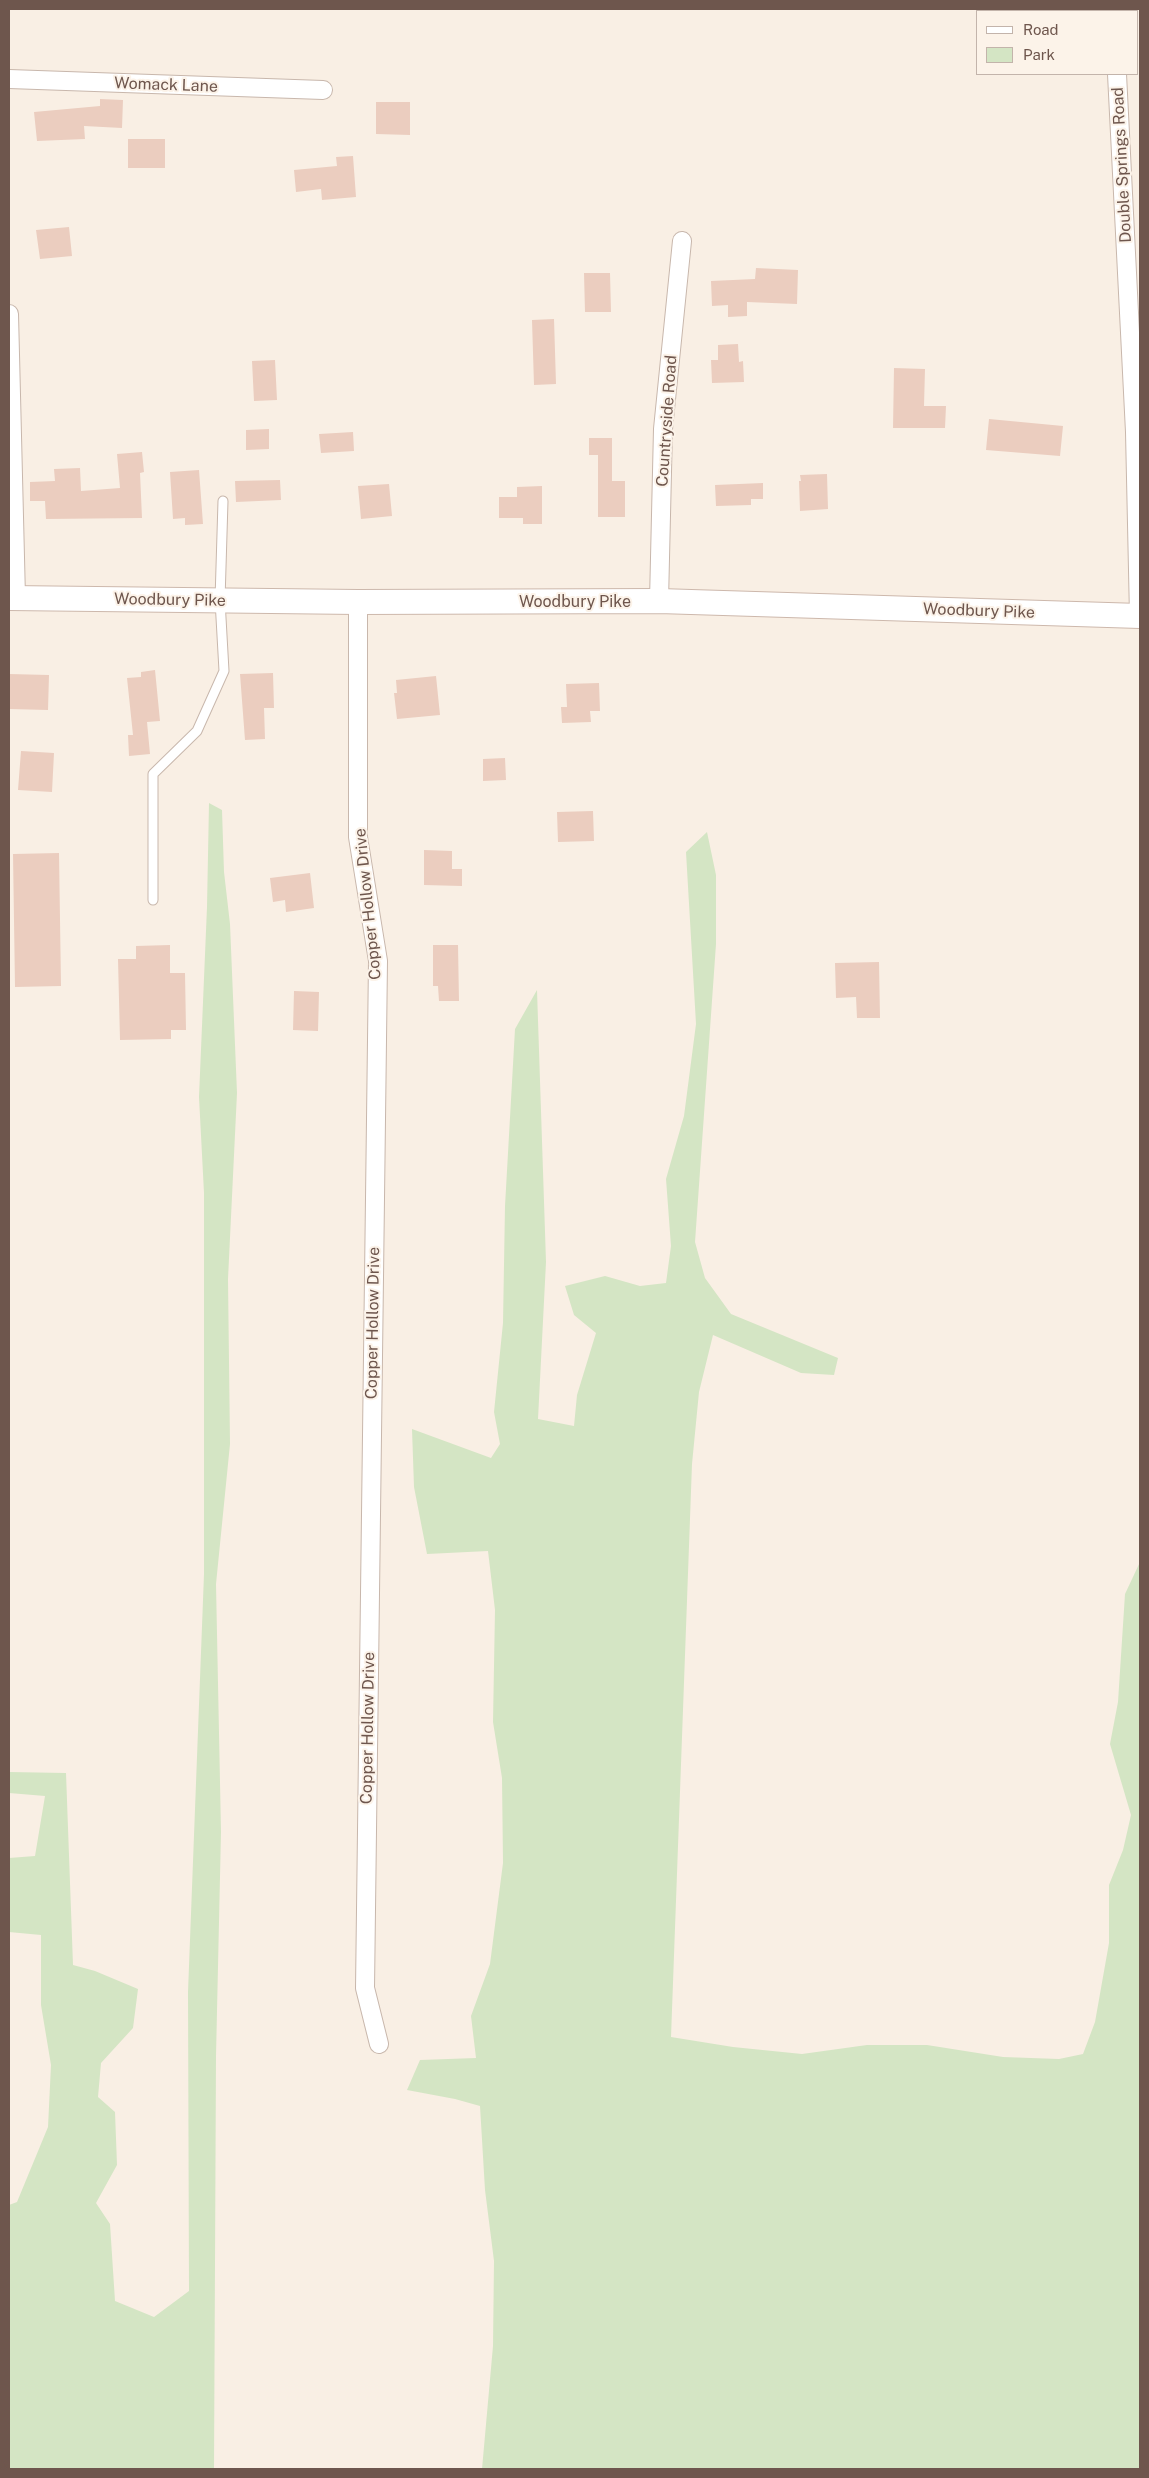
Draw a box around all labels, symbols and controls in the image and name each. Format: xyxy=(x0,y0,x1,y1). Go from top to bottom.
legend xyxy=(976,10,1139,75)
text: Road xyxy=(1023,21,1059,38)
text: Park xyxy=(1023,46,1055,63)
street label: Womack Lane xyxy=(114,74,218,96)
street label: Double Springs Road xyxy=(1108,87,1136,243)
street label: Countryside Road xyxy=(653,355,681,487)
street label: Woodbury Pike xyxy=(114,589,226,611)
street label: Woodbury Pike xyxy=(519,592,631,612)
street label: Woodbury Pike xyxy=(923,599,1035,623)
street label: Copper Hollow Drive xyxy=(351,827,385,981)
street label: Copper Hollow Drive xyxy=(362,1247,384,1399)
street label: Copper Hollow Drive xyxy=(357,1652,379,1804)

